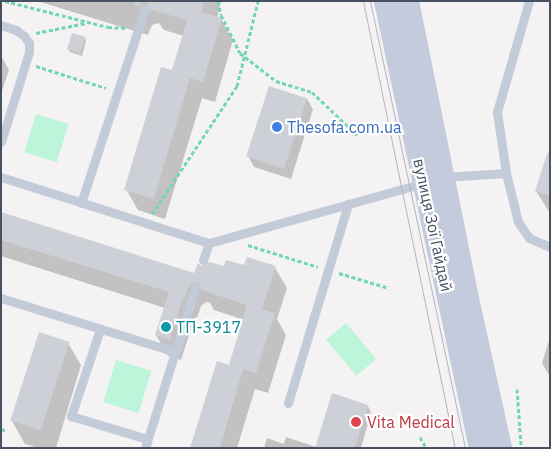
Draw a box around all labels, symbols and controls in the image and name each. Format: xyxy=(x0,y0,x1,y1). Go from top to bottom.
place label: Thesofa.com.ua xyxy=(287,117,402,137)
marker: Thesofa.com.ua xyxy=(271,121,283,133)
street label: вулиця Зої Гайдай xyxy=(410,157,456,293)
place label: ТП-3917 xyxy=(176,317,241,337)
marker: ТП-3917 xyxy=(160,321,172,333)
place label: Vita Medical xyxy=(367,412,455,432)
marker: Vita Medical xyxy=(349,415,363,429)

